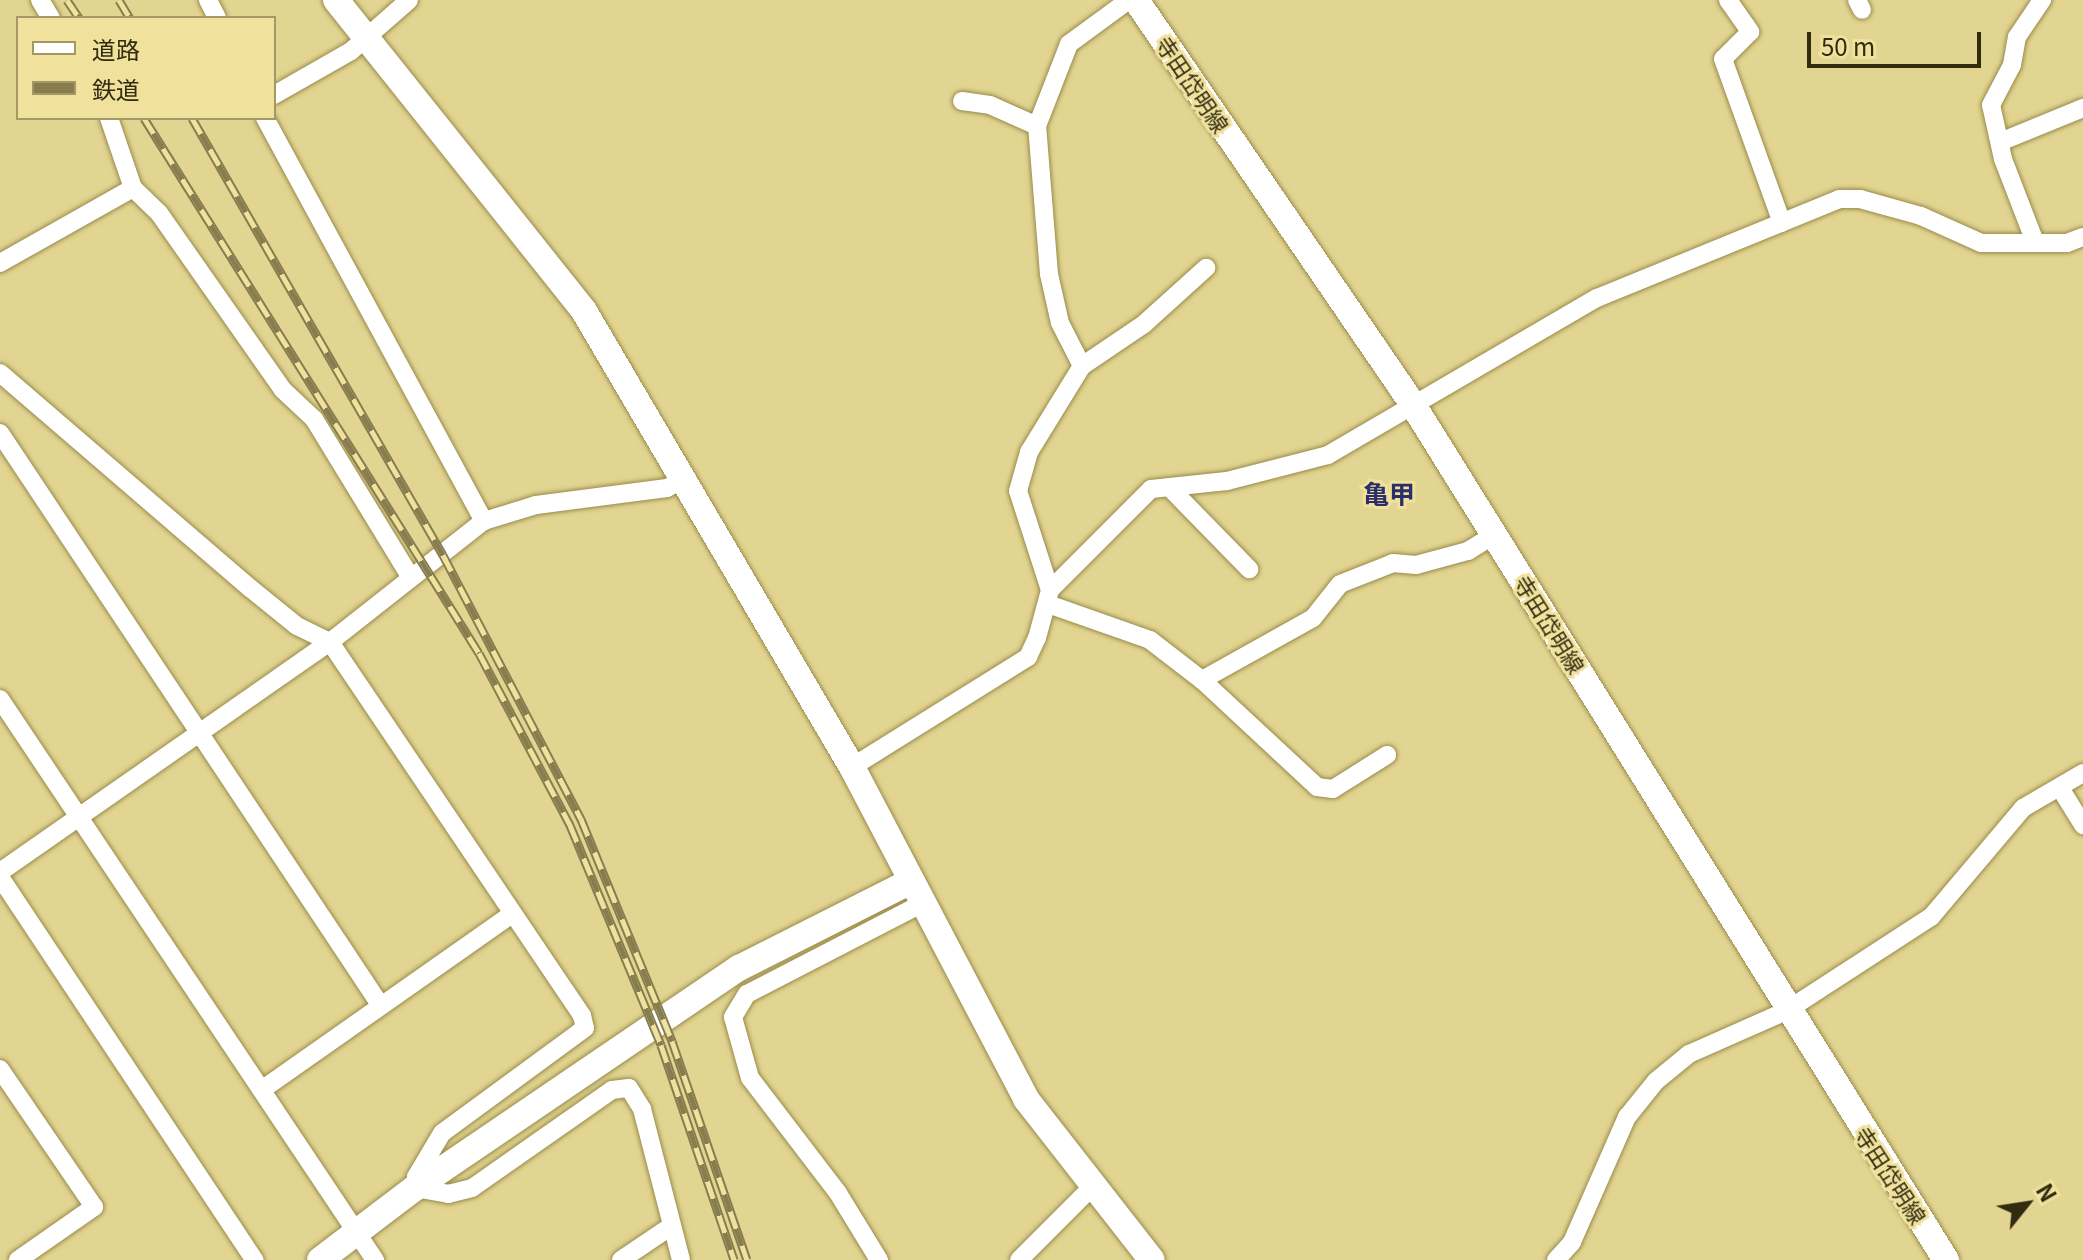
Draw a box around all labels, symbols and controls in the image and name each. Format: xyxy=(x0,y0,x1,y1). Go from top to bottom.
legend xyxy=(16,16,276,120)
scale bar xyxy=(1811,16,1985,66)
text: 50 m xyxy=(1821,28,1875,63)
text: 道路 xyxy=(92,31,140,66)
street label: 寺田岱明線 xyxy=(1151,31,1235,137)
text: 鉄道 xyxy=(92,71,140,106)
district label: 亀甲 xyxy=(1363,477,1415,509)
street label: 寺田岱明線 xyxy=(1510,570,1590,678)
street label: 寺田岱明線 xyxy=(1850,1122,1932,1228)
north arrow xyxy=(1987,1164,2067,1244)
text: N xyxy=(2030,1177,2066,1207)

